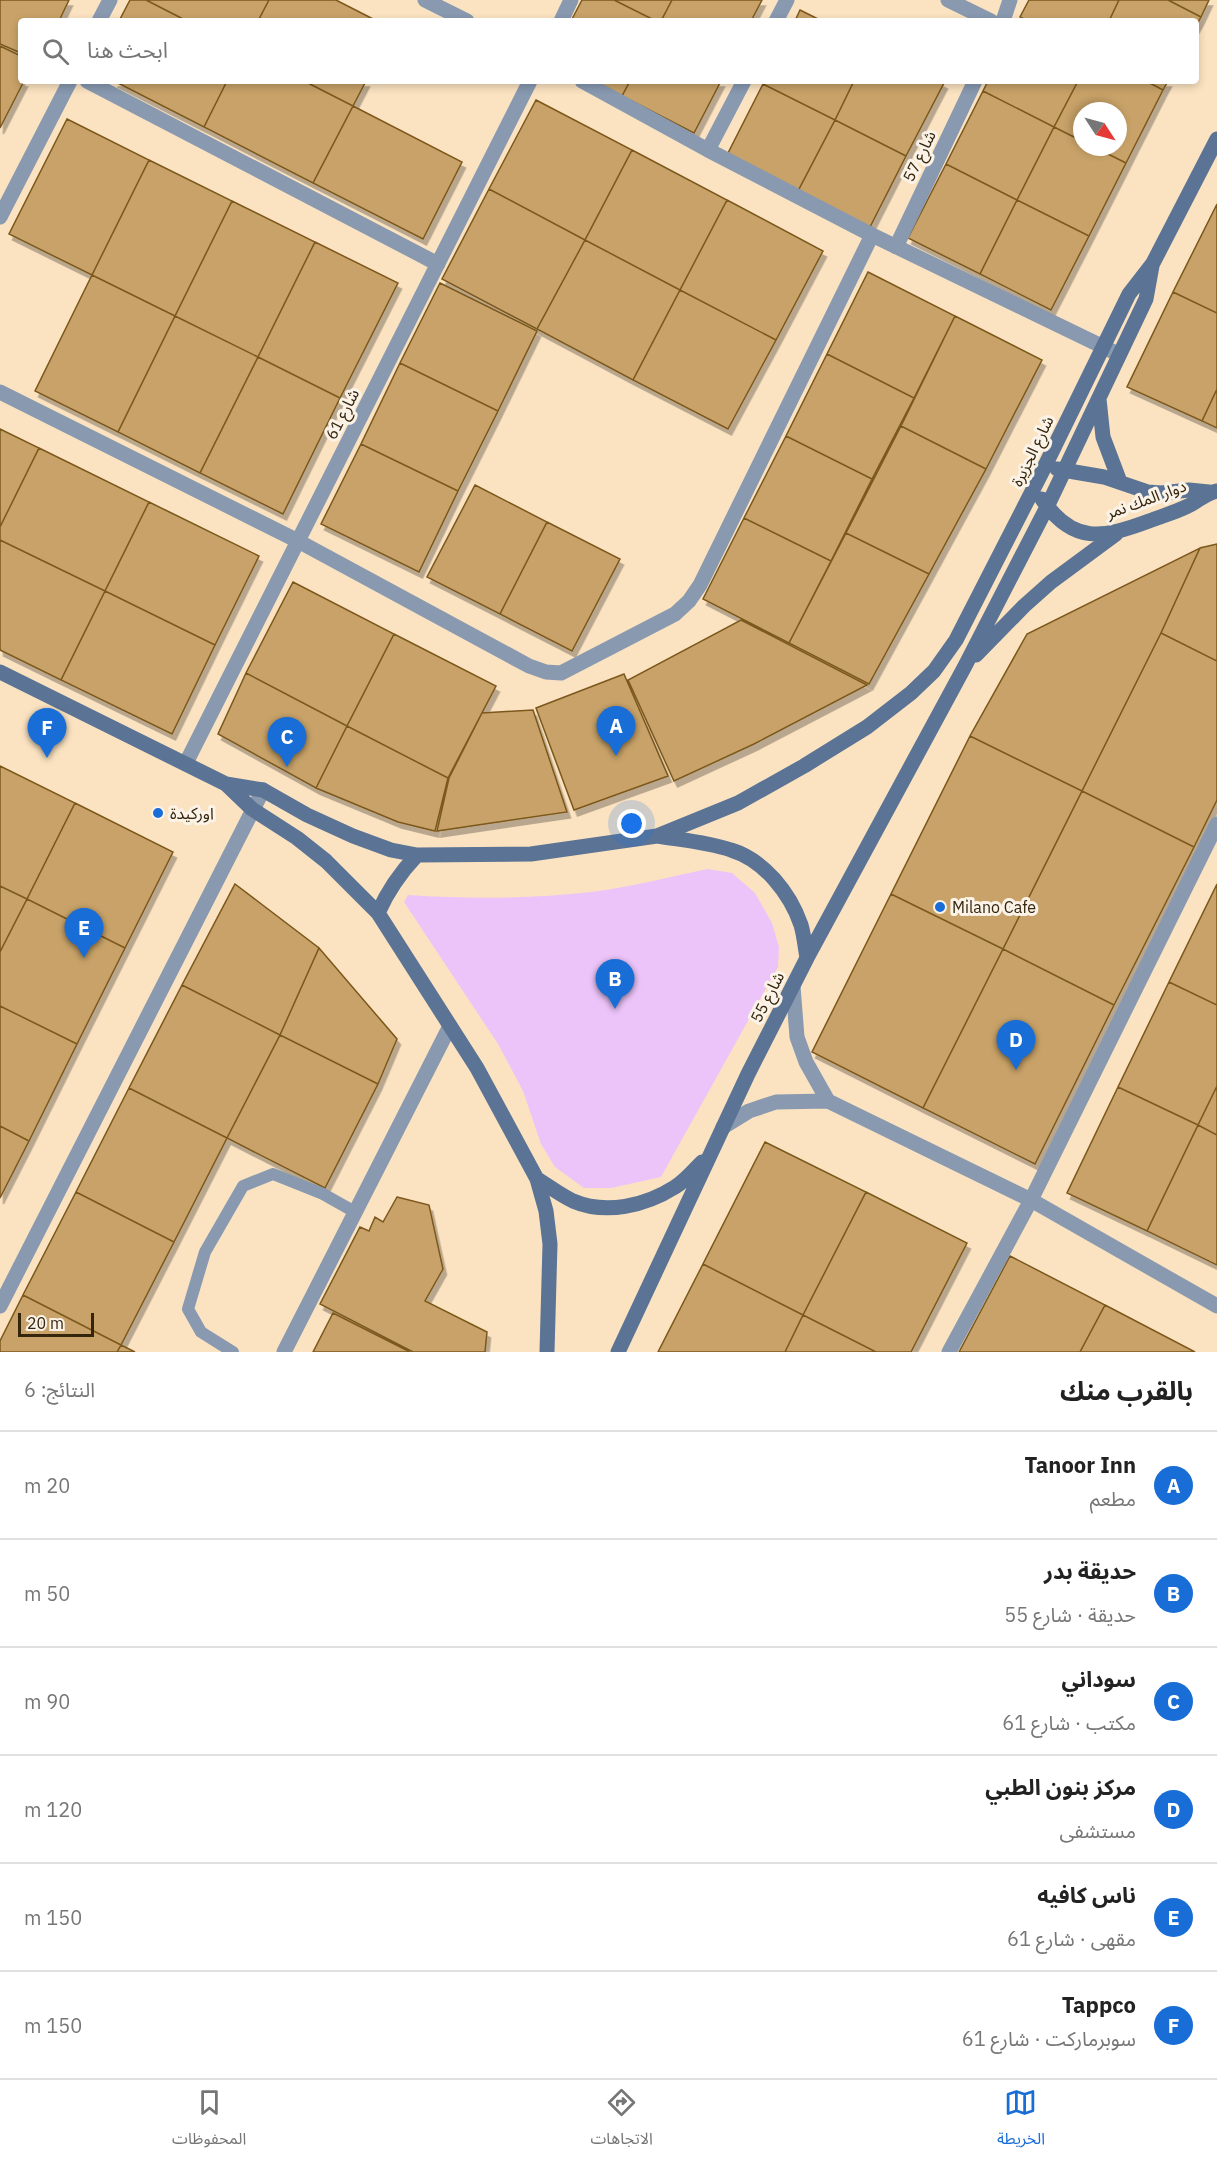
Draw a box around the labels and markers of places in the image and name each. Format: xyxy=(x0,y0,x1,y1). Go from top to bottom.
pin: A xyxy=(596,706,636,756)
pin: F xyxy=(28,708,66,758)
pin: C xyxy=(268,718,306,767)
place label: اوركيدة xyxy=(170,803,214,823)
marker: اوركيدة xyxy=(151,806,165,820)
place label: Milano Cafe xyxy=(952,897,1036,917)
marker: Milano Cafe xyxy=(933,900,947,914)
pin: E xyxy=(64,908,104,958)
pin: B xyxy=(596,960,634,1009)
pin: D xyxy=(996,1020,1036,1070)

